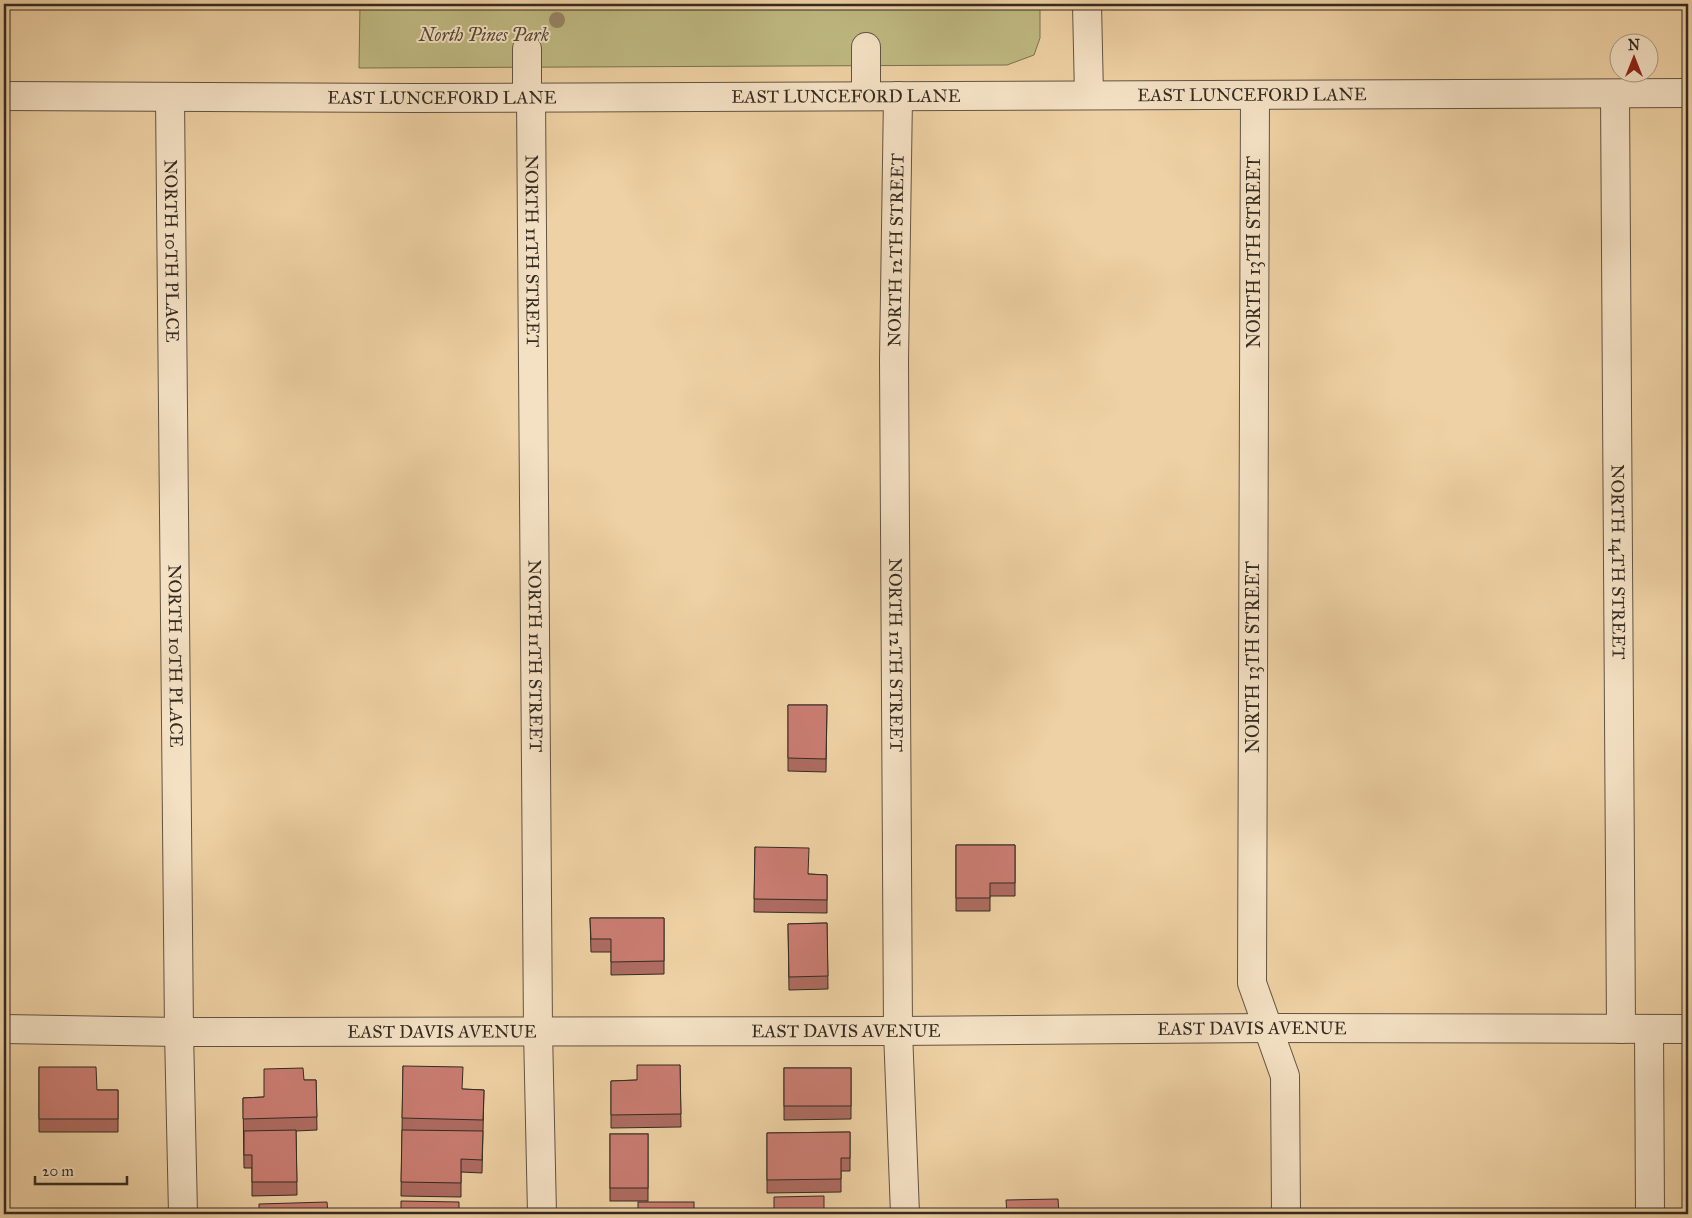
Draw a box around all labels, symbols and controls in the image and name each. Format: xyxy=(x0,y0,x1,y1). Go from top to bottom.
park label: North Pines Park xyxy=(418,24,549,46)
north arrow xyxy=(1610,32,1660,82)
text: N xyxy=(1628,37,1640,54)
street label: EAST LUNCEFORD LANE xyxy=(1137,83,1367,106)
street label: EAST LUNCEFORD LANE xyxy=(731,85,961,108)
street label: EAST LUNCEFORD LANE xyxy=(327,86,557,109)
street label: NORTH 12TH STREET xyxy=(883,153,909,347)
street label: NORTH 11TH STREET xyxy=(520,155,544,347)
street label: NORTH 13TH STREET xyxy=(1243,156,1265,348)
street label: NORTH 10TH PLACE xyxy=(160,159,183,343)
street label: NORTH 14TH STREET xyxy=(1606,464,1630,660)
street label: NORTH 12TH STREET xyxy=(884,558,907,752)
street label: NORTH 11TH STREET xyxy=(523,560,547,752)
street label: NORTH 13TH STREET xyxy=(1242,561,1264,753)
street label: NORTH 10TH PLACE xyxy=(163,564,187,748)
street label: EAST DAVIS AVENUE xyxy=(1157,1017,1347,1040)
street label: EAST DAVIS AVENUE xyxy=(751,1020,941,1042)
street label: EAST DAVIS AVENUE xyxy=(347,1021,537,1043)
scale bar xyxy=(35,1153,128,1185)
text: 20 m xyxy=(42,1162,74,1180)

